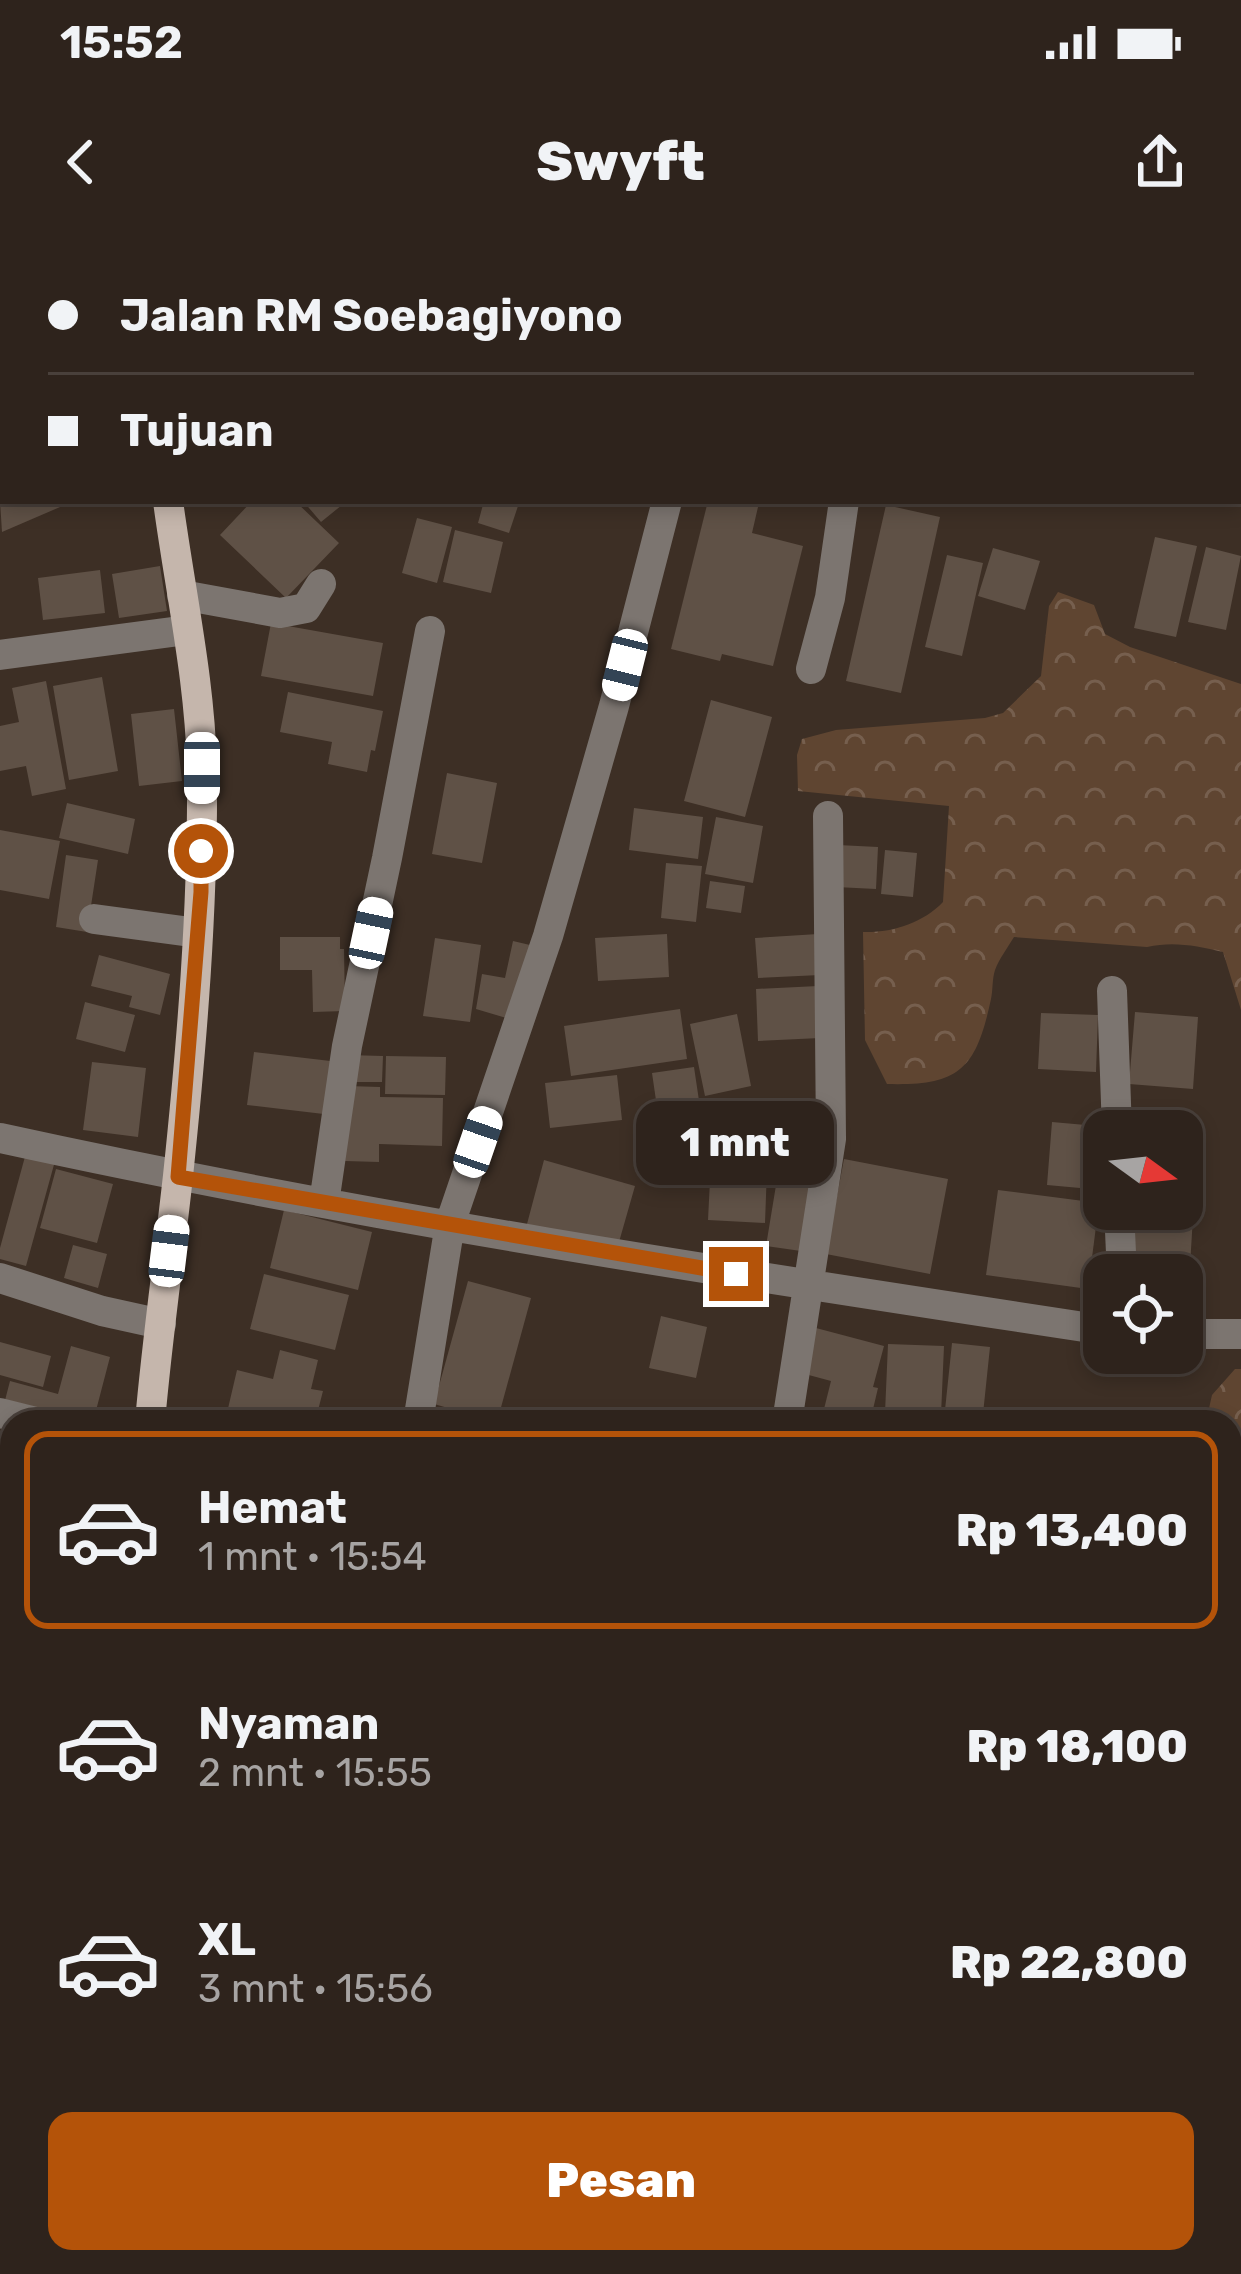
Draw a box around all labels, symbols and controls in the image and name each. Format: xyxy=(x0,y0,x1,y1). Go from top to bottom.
text: 15:52 xyxy=(60,16,183,69)
icon: back xyxy=(48,129,114,195)
icon: share xyxy=(1127,129,1193,195)
text: Swyft xyxy=(536,130,705,194)
text: Jalan RM Soebagiyono xyxy=(120,289,623,342)
text: Tujuan xyxy=(120,404,274,457)
car xyxy=(599,626,651,704)
car xyxy=(184,732,220,804)
route start xyxy=(174,824,228,878)
car xyxy=(346,894,396,972)
callout: 1 mnt xyxy=(637,1100,835,1184)
car xyxy=(449,1102,507,1182)
north arrow xyxy=(1083,1110,1203,1230)
map controls xyxy=(1083,1110,1203,1374)
text: 1 mnt xyxy=(680,1120,790,1166)
car xyxy=(147,1213,191,1289)
route end xyxy=(709,1247,763,1301)
button: locate xyxy=(1083,1254,1203,1374)
icon: car xyxy=(54,1476,162,1584)
text: Hemat xyxy=(198,1481,347,1534)
text: Rp 13,400 xyxy=(956,1504,1188,1557)
text: 1 mnt · 15:54 xyxy=(198,1534,427,1580)
icon: car xyxy=(54,1692,162,1800)
text: Nyaman xyxy=(198,1697,379,1750)
text: Rp 18,100 xyxy=(966,1720,1188,1773)
text: 2 mnt · 15:55 xyxy=(198,1750,432,1796)
icon: car xyxy=(54,1908,162,2016)
text: XL xyxy=(198,1913,256,1966)
text: Rp 22,800 xyxy=(950,1936,1188,1989)
text: 3 mnt · 15:56 xyxy=(198,1966,433,2012)
button: Pesan xyxy=(48,2112,1194,2250)

